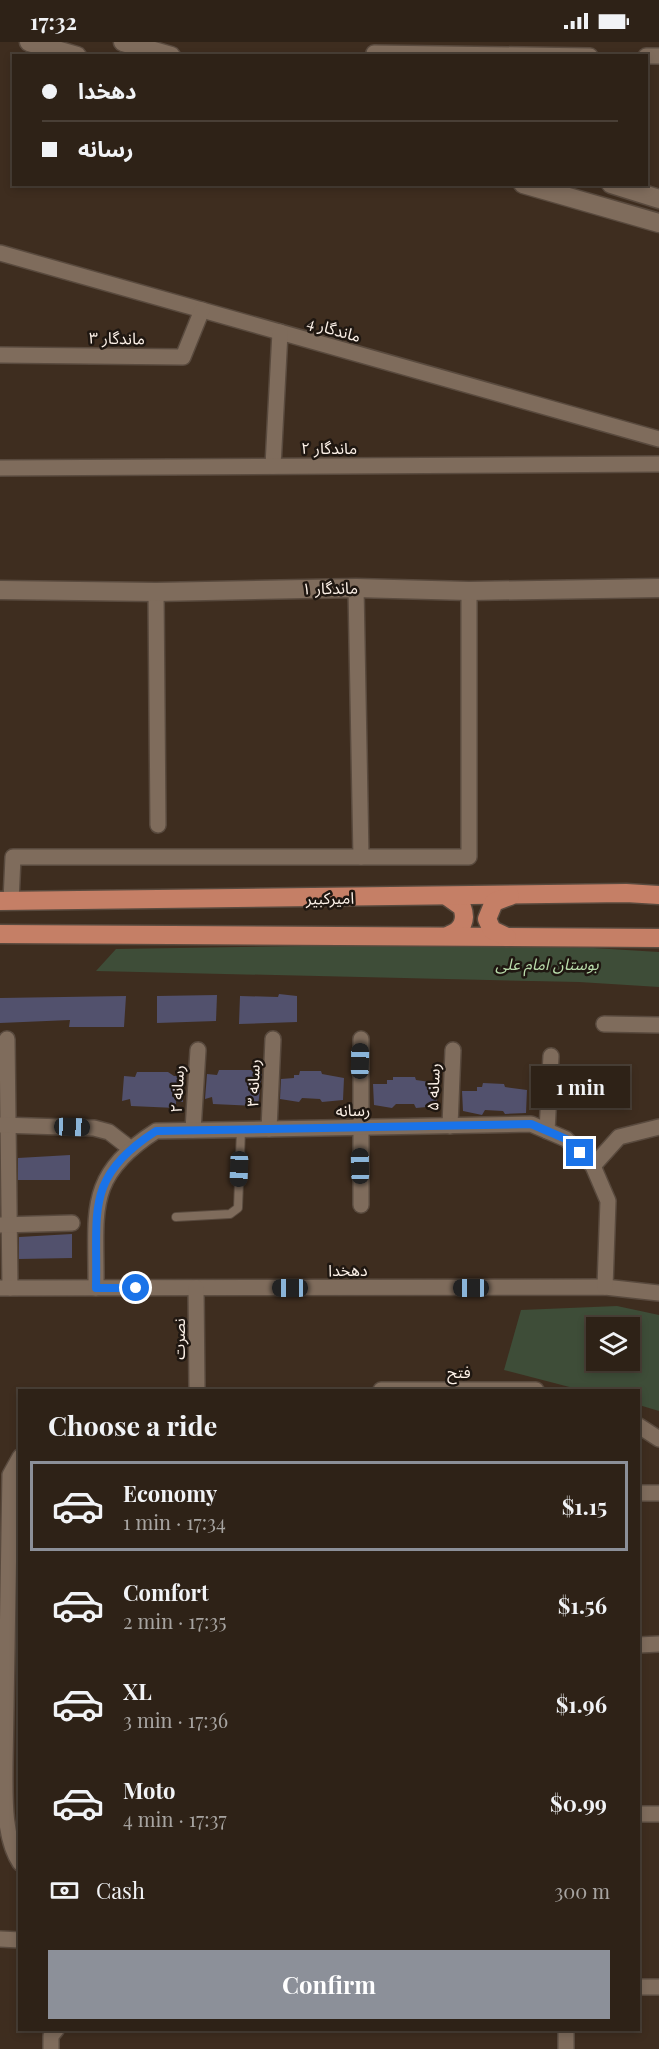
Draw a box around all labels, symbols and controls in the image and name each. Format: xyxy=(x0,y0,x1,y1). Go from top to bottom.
text: 17:32 xyxy=(30,6,77,36)
text: دهخدا xyxy=(78,75,136,105)
text: رسانه xyxy=(78,133,133,163)
street label: ماندگار 4 xyxy=(305,311,363,346)
street label: ماندگار ۳ xyxy=(89,327,145,348)
street label: ماندگار ۲ xyxy=(301,437,357,458)
street label: ماندگار ۱ xyxy=(302,577,358,598)
street label: امیرکبیر xyxy=(305,887,354,908)
park label: بوستان امام علی xyxy=(495,953,599,977)
car xyxy=(351,1043,369,1079)
street label: رسانه ۳ xyxy=(241,1059,264,1107)
street label: رسانه ۵ xyxy=(421,1063,444,1111)
street label: رسانه ۲ xyxy=(165,1065,188,1113)
callout: 1 min xyxy=(530,1066,630,1108)
text: 1 min xyxy=(556,1073,605,1100)
street label: رسانه xyxy=(335,1099,371,1120)
car xyxy=(54,1117,90,1137)
route end xyxy=(566,1139,593,1166)
car xyxy=(351,1148,369,1184)
car xyxy=(229,1151,249,1187)
street label: دهخدا xyxy=(328,1259,368,1280)
route start xyxy=(122,1274,149,1301)
car xyxy=(272,1279,308,1297)
car xyxy=(453,1279,489,1297)
map controls xyxy=(586,1317,640,1371)
button: layers xyxy=(586,1317,640,1371)
street label: نصرت xyxy=(168,1318,189,1360)
street label: فتح xyxy=(447,1361,471,1385)
text: Choose a ride xyxy=(48,1407,217,1443)
text: Economy xyxy=(123,1478,217,1508)
icon: car xyxy=(51,1479,105,1533)
text: $1.15 xyxy=(562,1491,607,1521)
text: 1 min · 17:34 xyxy=(123,1508,226,1535)
text: Comfort xyxy=(123,1577,209,1607)
icon: car xyxy=(51,1578,105,1632)
text: $1.56 xyxy=(558,1590,607,1620)
text: 2 min · 17:35 xyxy=(123,1607,227,1634)
text: XL xyxy=(123,1676,152,1706)
icon: car xyxy=(51,1677,105,1731)
text: $1.96 xyxy=(556,1689,607,1719)
text: 3 min · 17:36 xyxy=(123,1706,228,1733)
text: Moto xyxy=(123,1775,176,1805)
icon: car xyxy=(51,1776,105,1830)
text: $0.99 xyxy=(550,1788,607,1818)
text: 4 min · 17:37 xyxy=(123,1805,227,1832)
icon: cash xyxy=(48,1874,81,1907)
text: Cash xyxy=(96,1875,145,1905)
text: 300 m xyxy=(554,1877,610,1904)
button: Confirm xyxy=(48,1950,610,2019)

